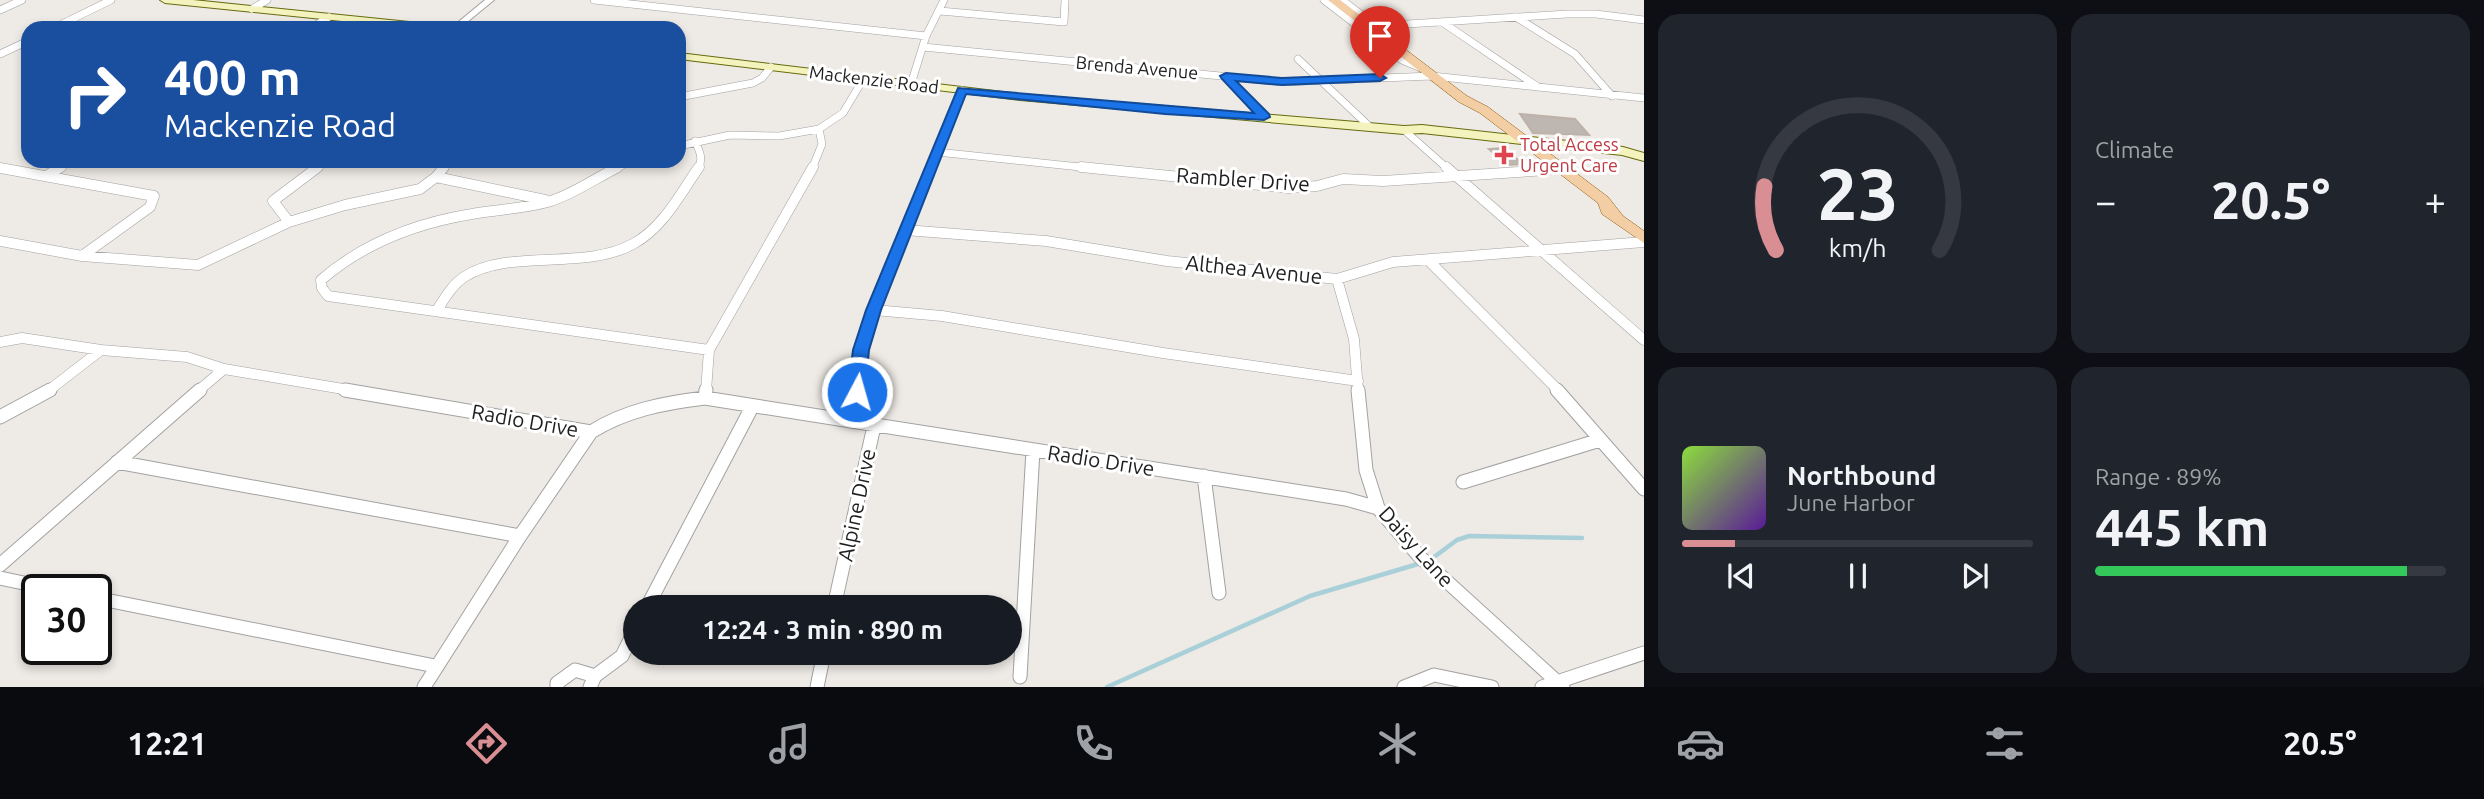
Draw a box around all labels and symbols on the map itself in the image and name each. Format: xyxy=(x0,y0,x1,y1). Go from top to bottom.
pin xyxy=(1350,6,1410,78)
street label: Brenda Avenue xyxy=(1075,52,1199,82)
street label: Mackenzie Road xyxy=(808,61,940,97)
place label: Total Access Urgent Care xyxy=(1520,134,1619,175)
marker: Total Access Urgent Care xyxy=(1494,145,1514,165)
street label: Rambler Drive xyxy=(1176,162,1311,196)
street label: Althea Avenue xyxy=(1185,250,1324,288)
position arrow xyxy=(820,355,894,429)
street label: Radio Drive xyxy=(470,399,580,441)
street label: Radio Drive xyxy=(1046,440,1156,480)
street label: Alpine Drive xyxy=(832,446,880,563)
street label: Daisy Lane xyxy=(1374,501,1459,591)
speed limit sign: 30 xyxy=(21,574,112,665)

